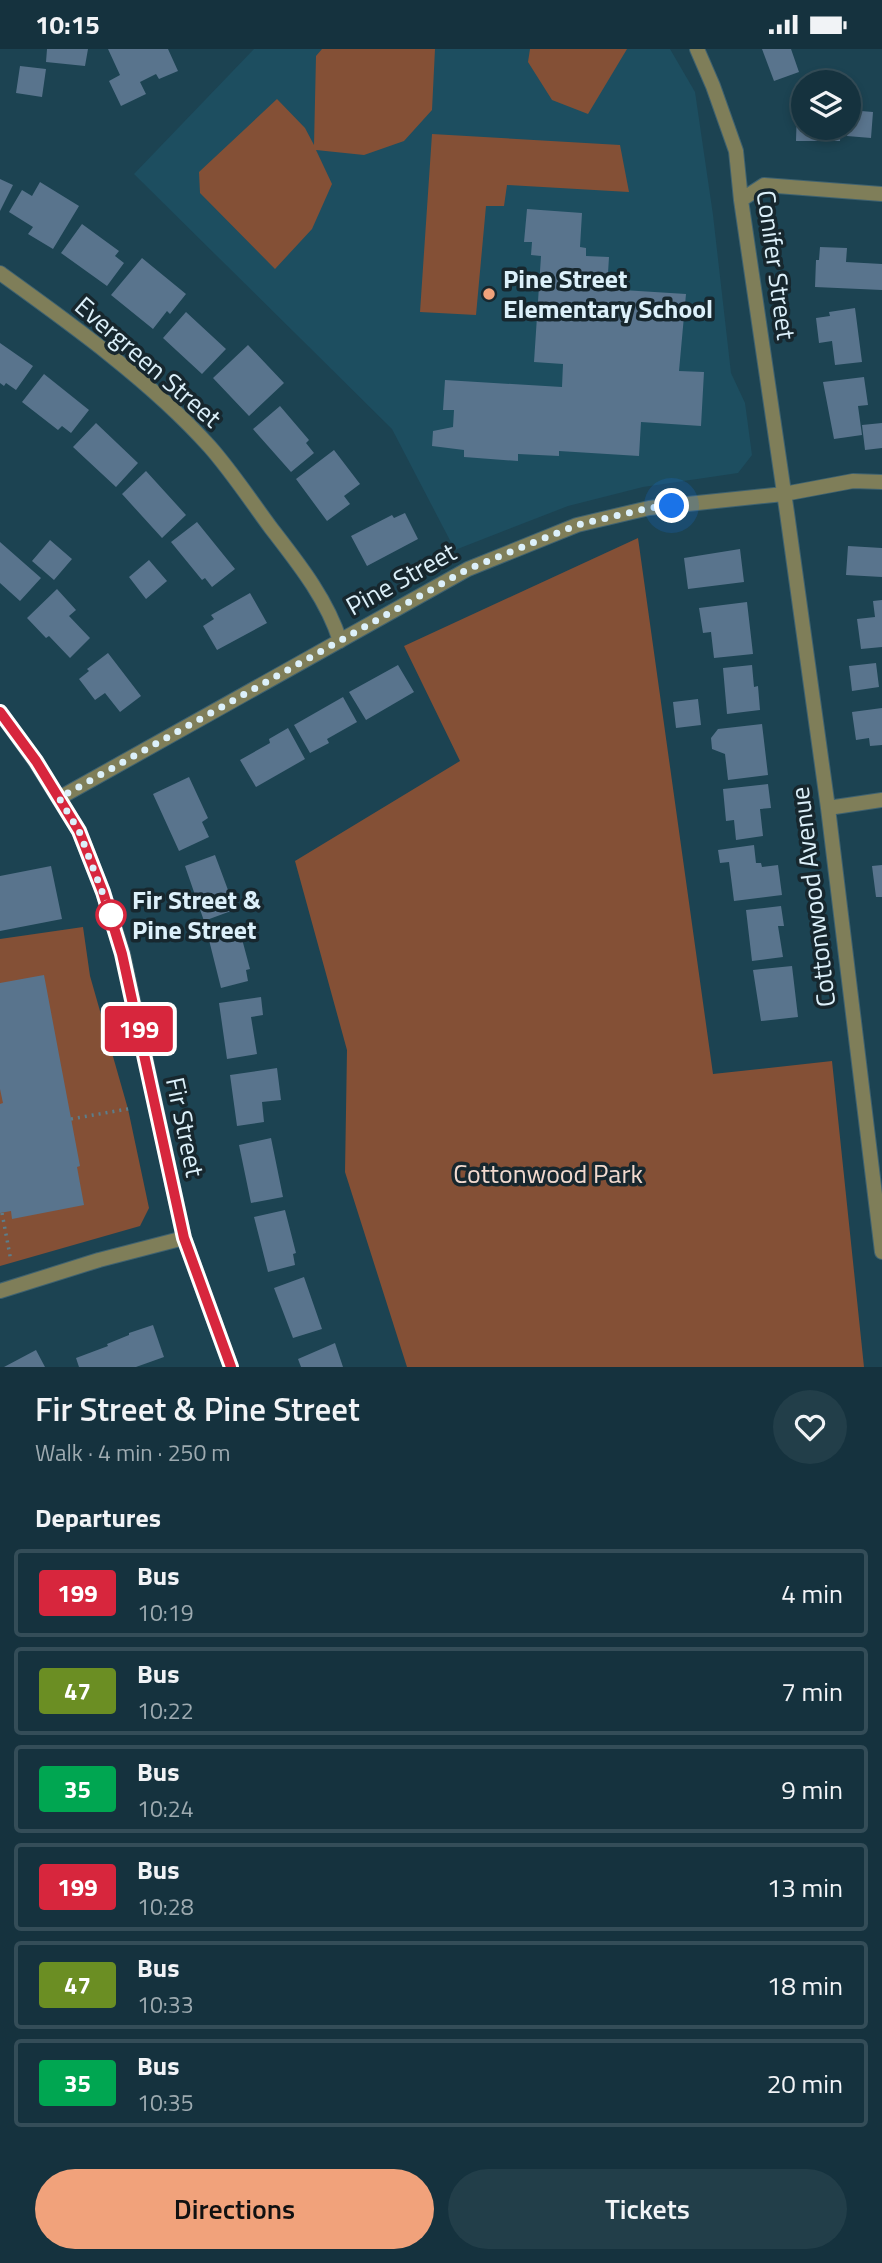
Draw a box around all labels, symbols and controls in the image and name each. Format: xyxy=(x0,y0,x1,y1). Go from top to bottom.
text: 10:15 xyxy=(35,5,100,44)
map controls xyxy=(791,70,861,140)
button: layers xyxy=(791,70,861,140)
street label: Conifer Street xyxy=(747,188,806,342)
place label: Pine Street Elementary School xyxy=(503,259,713,328)
marker: Pine Street Elementary School xyxy=(481,286,497,302)
street label: Evergreen Street xyxy=(66,287,230,436)
your location xyxy=(654,488,689,523)
street label: Pine Street xyxy=(338,532,463,625)
street label: Cottonwood Avenue xyxy=(780,785,845,1009)
place label: Fir Street & Pine Street xyxy=(132,880,261,949)
marker: Fir Street & Pine Street xyxy=(96,900,126,930)
line badge: 199 xyxy=(99,1006,179,1052)
text: 199 xyxy=(119,1011,159,1047)
street label: Fir Street xyxy=(156,1073,215,1180)
park label: Cottonwood Park xyxy=(453,1154,643,1193)
text: Fir Street & Pine Street xyxy=(35,1384,360,1434)
button: heart xyxy=(773,1390,847,1464)
text: Walk · 4 min · 250 m xyxy=(35,1435,231,1470)
text: Departures xyxy=(35,1498,161,1537)
text: Bus xyxy=(137,1556,179,1595)
text: 4 min xyxy=(781,1574,843,1613)
text: 199 xyxy=(57,1575,98,1611)
text: 10:19 xyxy=(137,1595,194,1630)
text: Bus xyxy=(137,1654,179,1693)
text: 7 min xyxy=(781,1672,843,1711)
text: 47 xyxy=(64,1673,91,1709)
text: 10:22 xyxy=(137,1693,194,1728)
text: Bus xyxy=(137,1752,179,1791)
text: 9 min xyxy=(781,1770,843,1809)
text: 35 xyxy=(64,1771,91,1807)
text: 10:24 xyxy=(137,1791,194,1826)
text: Bus xyxy=(137,1850,179,1889)
text: 13 min xyxy=(767,1868,843,1907)
text: 199 xyxy=(57,1869,98,1905)
text: 10:28 xyxy=(137,1889,194,1924)
text: Bus xyxy=(137,1948,179,1987)
text: 18 min xyxy=(767,1966,843,2005)
text: 47 xyxy=(64,1967,91,2003)
text: 10:33 xyxy=(137,1987,194,2022)
text: Bus xyxy=(137,2046,179,2085)
text: 20 min xyxy=(767,2064,843,2103)
text: 35 xyxy=(64,2065,91,2101)
text: 10:35 xyxy=(137,2085,194,2120)
button: Directions xyxy=(35,2169,434,2249)
button: Tickets xyxy=(448,2169,847,2249)

